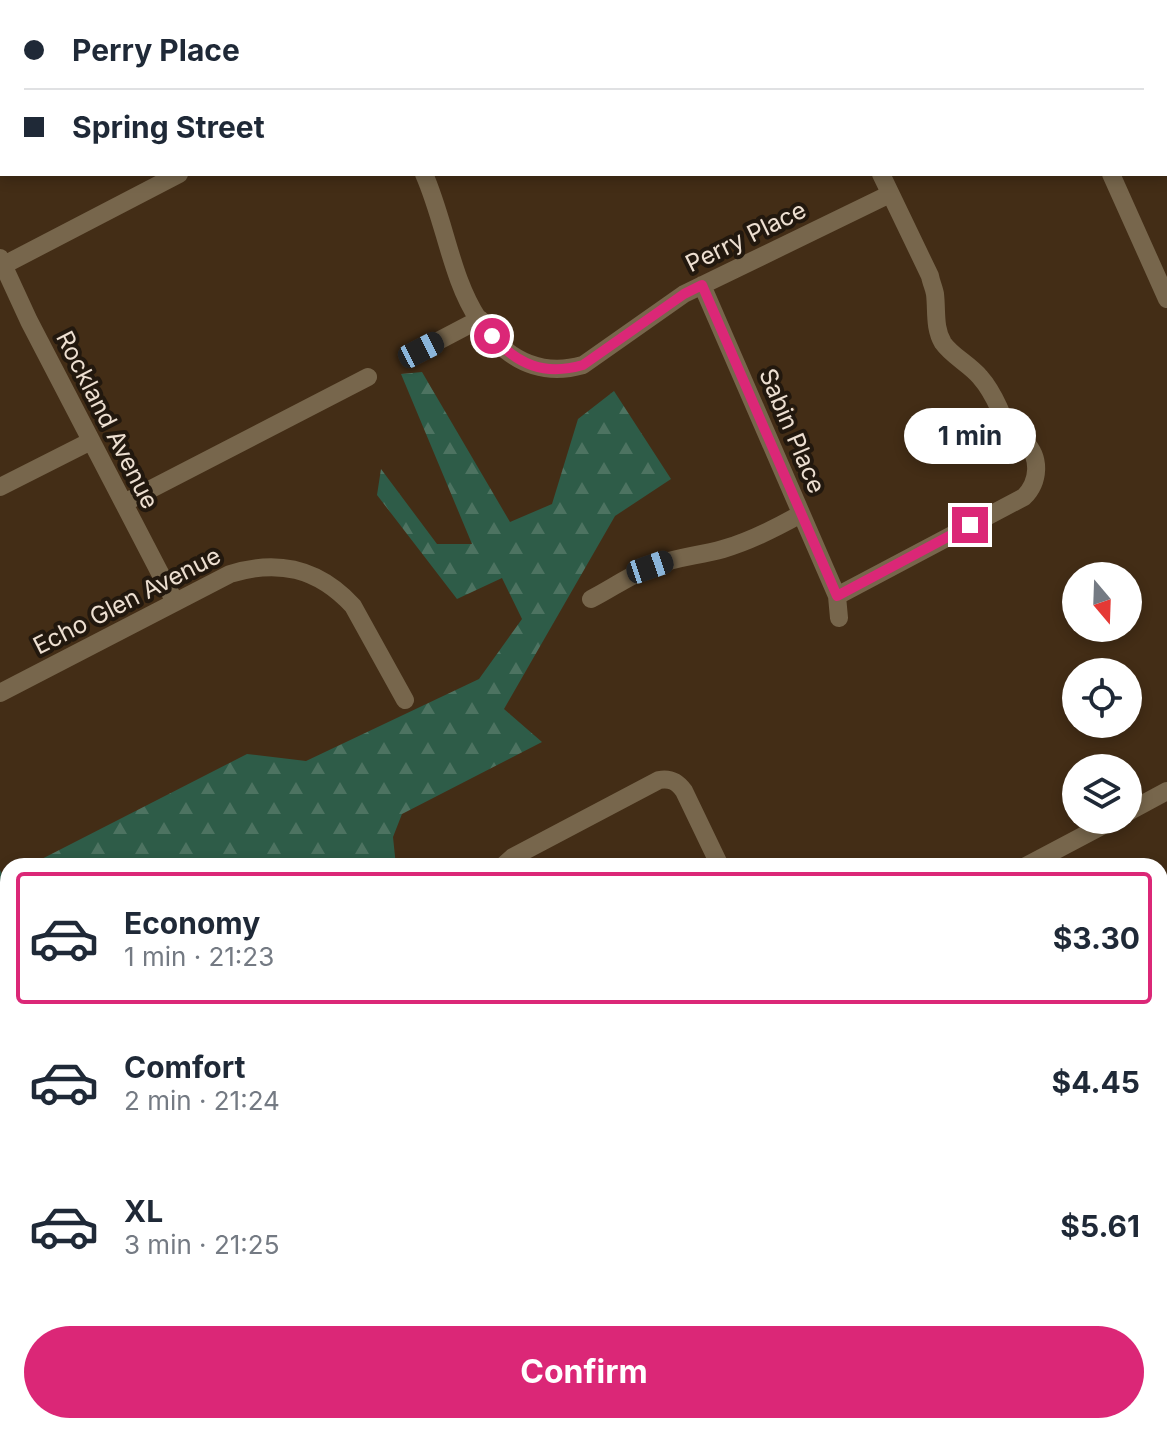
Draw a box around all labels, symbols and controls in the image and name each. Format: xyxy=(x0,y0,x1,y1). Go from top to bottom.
text: Perry Place xyxy=(72,32,240,68)
text: Spring Street xyxy=(72,109,265,145)
street label: Perry Place xyxy=(681,195,811,278)
route start xyxy=(474,318,510,354)
street label: Rockland Avenue xyxy=(50,326,165,513)
car xyxy=(394,328,448,372)
street label: Sabin Place xyxy=(753,364,832,498)
callout: 1 min xyxy=(904,409,1036,465)
text: 1 min xyxy=(938,420,1002,451)
route end xyxy=(952,507,988,543)
street label: Echo Glen Avenue xyxy=(28,541,225,660)
car xyxy=(623,548,677,586)
north arrow xyxy=(1062,562,1142,642)
map controls xyxy=(1062,562,1142,834)
button: locate xyxy=(1062,658,1142,738)
button: layers xyxy=(1062,754,1142,834)
icon: car xyxy=(28,902,100,974)
text: Economy xyxy=(124,905,260,941)
text: $3.30 xyxy=(1053,920,1140,956)
text: 1 min · 21:23 xyxy=(124,941,274,972)
icon: car xyxy=(28,1046,100,1118)
text: Comfort xyxy=(124,1049,245,1085)
text: $4.45 xyxy=(1052,1064,1140,1100)
text: 2 min · 21:24 xyxy=(124,1085,280,1116)
icon: car xyxy=(28,1190,100,1262)
text: XL xyxy=(124,1193,163,1229)
text: $5.61 xyxy=(1060,1208,1140,1244)
text: 3 min · 21:25 xyxy=(124,1229,280,1260)
button: Confirm xyxy=(24,1326,1144,1418)

